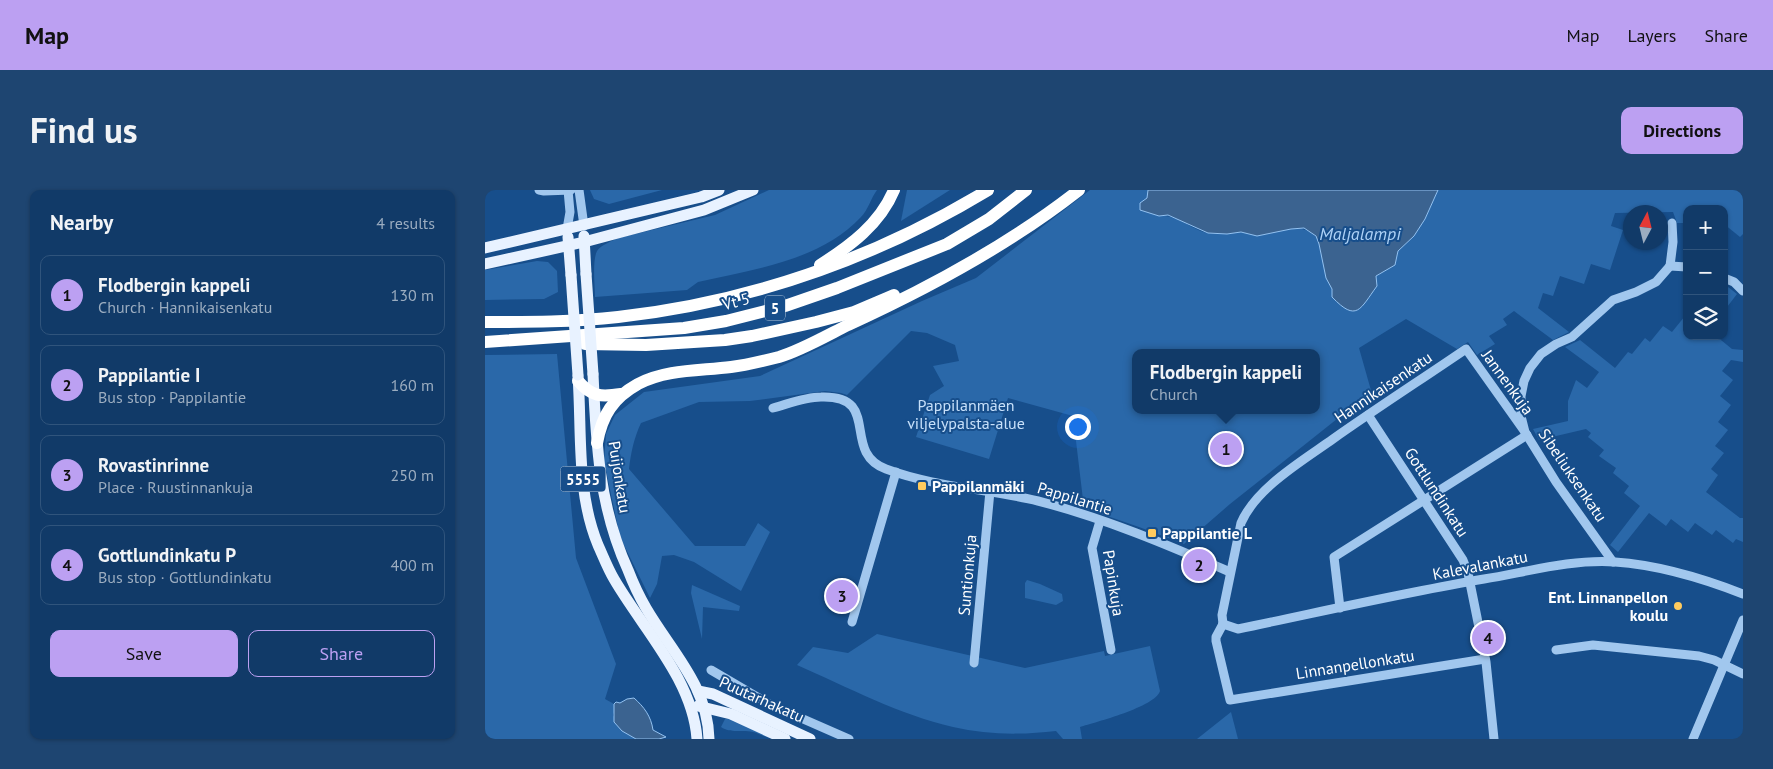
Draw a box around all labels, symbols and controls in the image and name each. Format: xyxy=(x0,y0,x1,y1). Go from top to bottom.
text: Map xyxy=(25,20,69,51)
text: Map xyxy=(1567,24,1599,47)
text: Layers xyxy=(1627,24,1676,47)
text: Share xyxy=(1704,24,1748,47)
text: Find us xyxy=(30,107,138,153)
button: Directions xyxy=(1621,107,1743,154)
north arrow xyxy=(1623,205,1668,250)
map controls xyxy=(1683,205,1728,340)
button: + xyxy=(1683,205,1728,250)
text: Nearby xyxy=(50,209,113,236)
text: 4 results xyxy=(376,213,435,233)
water label: Maljalampi xyxy=(1319,222,1402,245)
button: − xyxy=(1683,250,1728,295)
text: Flodbergin kappeli xyxy=(98,273,250,297)
text: 1 xyxy=(62,285,72,305)
text: 130 m xyxy=(391,285,434,305)
street label: Vt 5 xyxy=(719,288,752,314)
button: layers xyxy=(1683,295,1728,340)
road number: 5 xyxy=(765,296,785,320)
text: Church · Hannikaisenkatu xyxy=(98,297,272,317)
street label: Jannenkuja xyxy=(1477,345,1538,418)
street label: Hannikaisenkatu xyxy=(1330,347,1436,427)
popup xyxy=(1132,349,1320,414)
text: Flodbergin kappeli xyxy=(1150,360,1302,384)
text: Pappilantie I xyxy=(98,363,200,387)
text: 2 xyxy=(62,375,72,395)
text: 160 m xyxy=(391,375,434,395)
text: Church xyxy=(1150,384,1198,404)
text: Bus stop · Pappilantie xyxy=(98,387,246,407)
park label: Pappilanmäen viljelypalsta-alue xyxy=(907,395,1025,433)
your location xyxy=(1065,414,1091,440)
street label: Sibeliuksenkatu xyxy=(1534,425,1612,525)
pin: 1 xyxy=(1210,430,1242,468)
street label: Puijonkatu xyxy=(604,440,636,514)
street label: Gottlundinkatu xyxy=(1401,444,1473,540)
text: Rovastinrinne xyxy=(98,453,209,477)
text: 3 xyxy=(62,465,72,485)
text: 250 m xyxy=(391,465,434,485)
road number: 5555 xyxy=(561,466,605,492)
place label: Pappilanmäki xyxy=(932,476,1025,496)
text: Place · Ruustinnankuja xyxy=(98,477,253,497)
street label: Pappilantie xyxy=(1035,477,1115,519)
marker: Pappilanmäki xyxy=(916,480,928,492)
place label: Pappilantie L xyxy=(1162,523,1253,543)
marker: Pappilantie L xyxy=(1146,527,1158,539)
street label: Suntionkuja xyxy=(953,534,981,616)
text: Gottlundinkatu P xyxy=(98,543,236,567)
pin: 2 xyxy=(1183,546,1215,584)
street label: Kalevalankatu xyxy=(1431,546,1529,584)
street label: Papinkuja xyxy=(1099,549,1129,617)
text: 4 xyxy=(62,555,72,575)
text: 400 m xyxy=(391,555,434,575)
text: Bus stop · Gottlundinkatu xyxy=(98,567,272,587)
pin: 3 xyxy=(826,577,858,615)
place label: Ent. Linnanpellon koulu xyxy=(1548,587,1668,625)
marker: Ent. Linnanpellon koulu xyxy=(1672,600,1684,612)
pin: 4 xyxy=(1472,619,1504,657)
button: Save xyxy=(50,630,238,677)
button: Share xyxy=(248,630,435,677)
street label: Linnanpellonkatu xyxy=(1294,645,1416,683)
street label: Puutarhakatu xyxy=(716,671,808,727)

